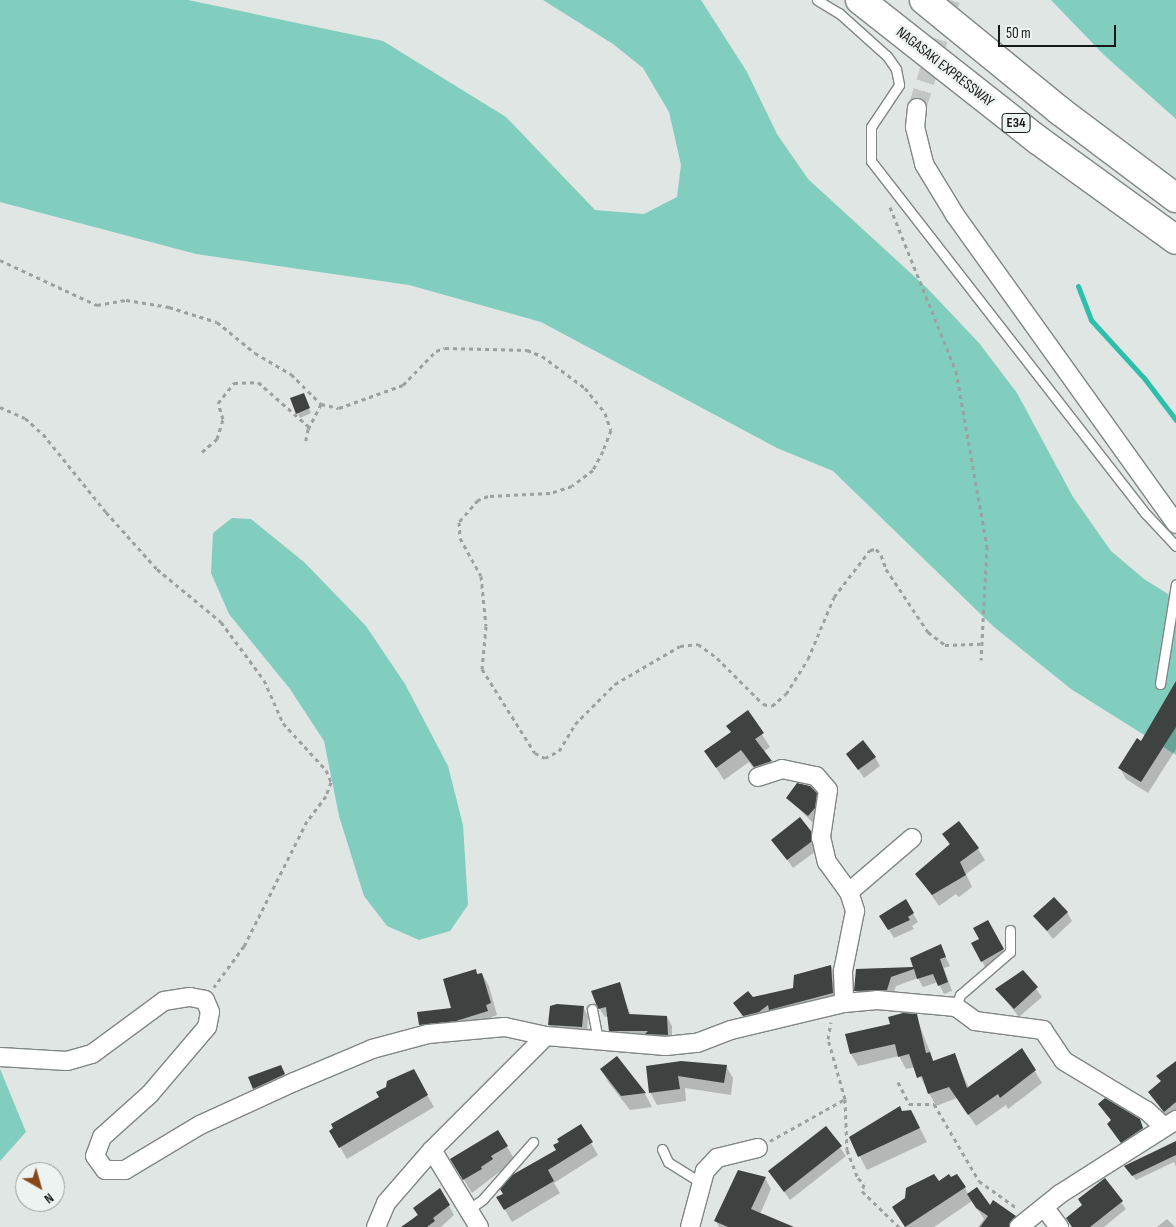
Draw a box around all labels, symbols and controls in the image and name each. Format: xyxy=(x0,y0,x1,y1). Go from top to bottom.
scale bar xyxy=(1001,15,1118,47)
street label: NAGASAKI EXPRESSWAY xyxy=(893,23,997,111)
text: 50 m xyxy=(1006,24,1031,43)
road number: E34 xyxy=(1001,112,1031,134)
north arrow xyxy=(15,1162,65,1212)
text: N xyxy=(41,1189,57,1207)

